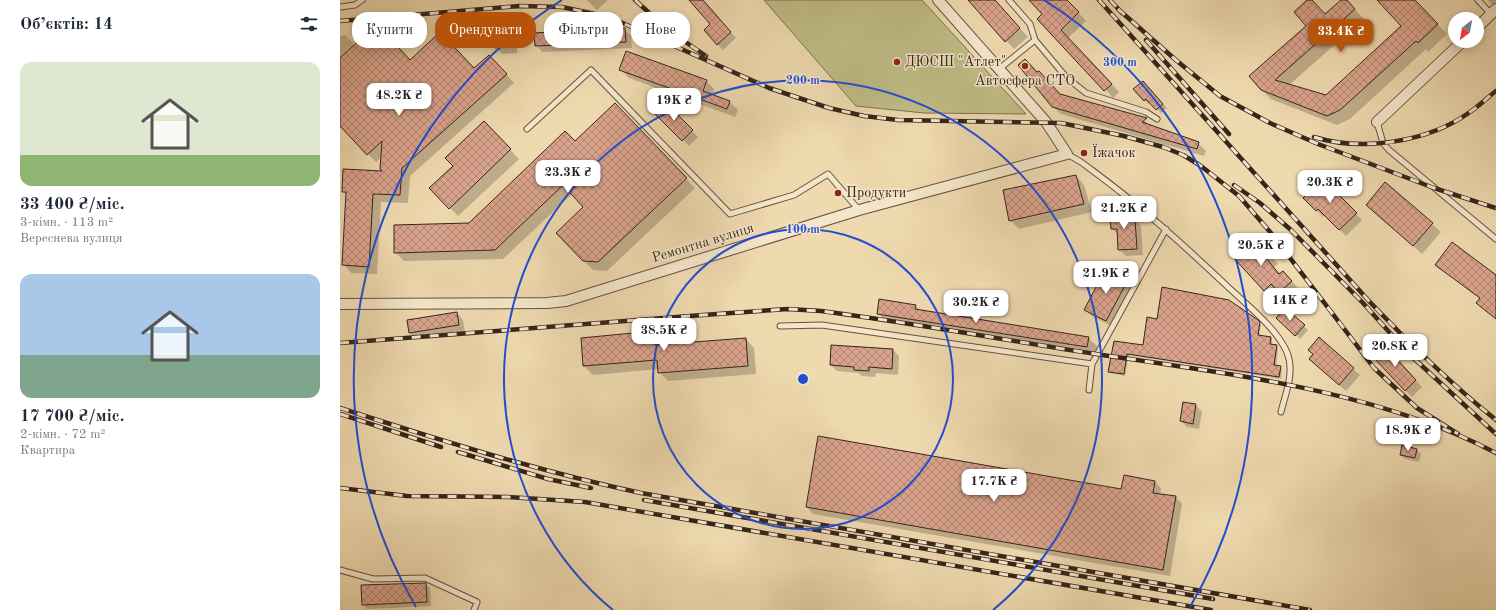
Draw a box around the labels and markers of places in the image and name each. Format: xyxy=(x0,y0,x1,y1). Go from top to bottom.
pin: 33.4K ₴ xyxy=(1304,19,1378,53)
place label: ДЮСШ "Атлет" xyxy=(905,55,1006,69)
marker: ДЮСШ "Атлет" xyxy=(892,57,902,67)
marker: Автосфера СТО xyxy=(1020,61,1030,71)
place label: Автосфера СТО xyxy=(975,74,1075,89)
pin: 48.2K ₴ xyxy=(362,83,436,117)
pin: 19K ₴ xyxy=(646,88,702,122)
place label: Їжачок xyxy=(1092,143,1135,160)
marker: Їжачок xyxy=(1079,148,1089,158)
pin: 23.3K ₴ xyxy=(531,160,605,194)
pin: 20.3K ₴ xyxy=(1293,170,1367,204)
place label: Продукти xyxy=(846,186,906,200)
marker: Продукти xyxy=(833,188,843,198)
pin: 21.2K ₴ xyxy=(1087,196,1161,230)
pin: 20.5K ₴ xyxy=(1224,233,1298,267)
pin: 21.9K ₴ xyxy=(1069,261,1143,295)
pin: 14K ₴ xyxy=(1262,288,1318,322)
pin: 30.2K ₴ xyxy=(939,290,1013,324)
pin: 38.5K ₴ xyxy=(627,318,701,352)
pin: 20.8K ₴ xyxy=(1358,334,1432,368)
centre of rings xyxy=(796,372,810,386)
pin: 18.9K ₴ xyxy=(1371,418,1445,452)
pin: 17.7K ₴ xyxy=(957,469,1031,503)

